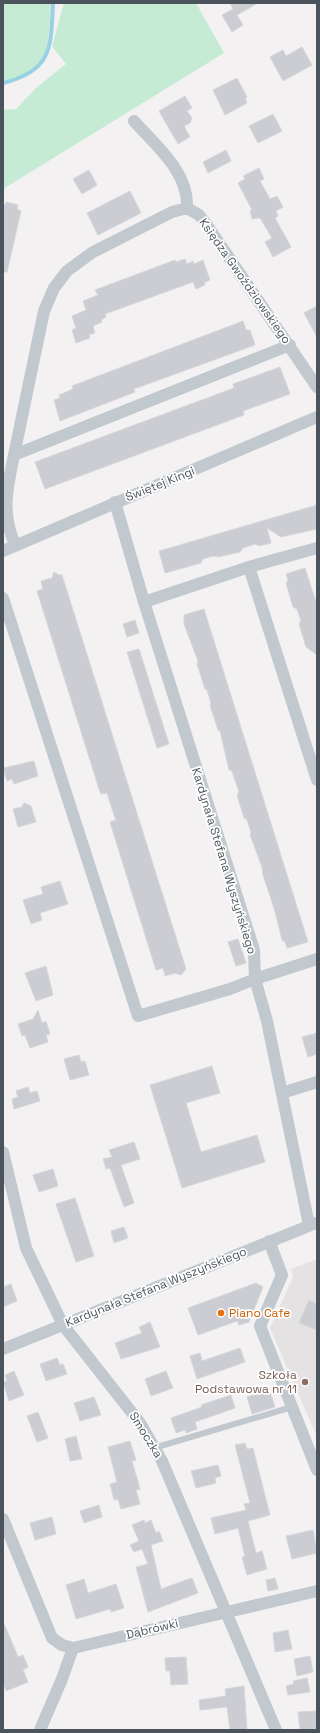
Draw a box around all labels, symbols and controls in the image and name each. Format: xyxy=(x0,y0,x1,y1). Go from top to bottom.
street label: Księdza Gwoździowskiego xyxy=(195,215,295,347)
street label: Świętej Kingi xyxy=(123,463,197,505)
street label: Kardynała Stefana Wyszyńskiego xyxy=(188,766,260,956)
street label: Kardynała Stefana Wyszyńskiego xyxy=(63,1243,249,1331)
place label: Piano Cafe xyxy=(229,1305,290,1321)
marker: Piano Cafe xyxy=(216,1308,226,1318)
place label: Szkoła Podstawowa nr 11 xyxy=(195,1367,297,1397)
marker: Szkoła Podstawowa nr 11 xyxy=(300,1377,310,1387)
street label: Smoczka xyxy=(126,1409,166,1461)
street label: Dąbrówki xyxy=(124,1615,180,1643)

